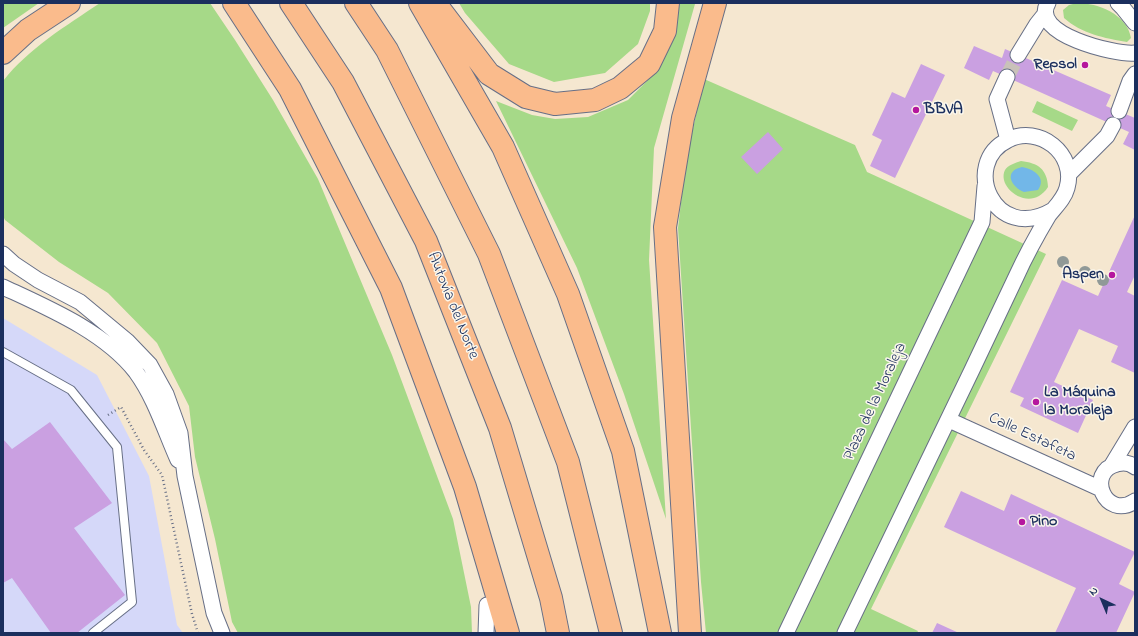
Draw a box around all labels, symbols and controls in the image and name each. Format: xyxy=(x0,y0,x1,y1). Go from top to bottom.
place label: Repsol xyxy=(1034,55,1077,75)
marker: Repsol xyxy=(1080,60,1090,70)
place label: BBVA xyxy=(924,100,963,120)
marker: BBVA xyxy=(911,105,921,115)
street label: Autovía del Norte xyxy=(422,250,482,362)
place label: Aspen xyxy=(1062,265,1104,285)
marker: Aspen xyxy=(1107,270,1117,280)
street label: Plaza de la Moraleja xyxy=(840,340,912,464)
place label: La Máquina la Moraleja xyxy=(1044,383,1116,421)
marker: La Máquina la Moraleja xyxy=(1031,397,1041,407)
street label: Calle Estafeta xyxy=(985,409,1079,467)
place label: Pino xyxy=(1030,512,1057,532)
marker: Pino xyxy=(1017,517,1027,527)
north arrow xyxy=(1082,580,1122,620)
text: N xyxy=(1085,583,1102,600)

